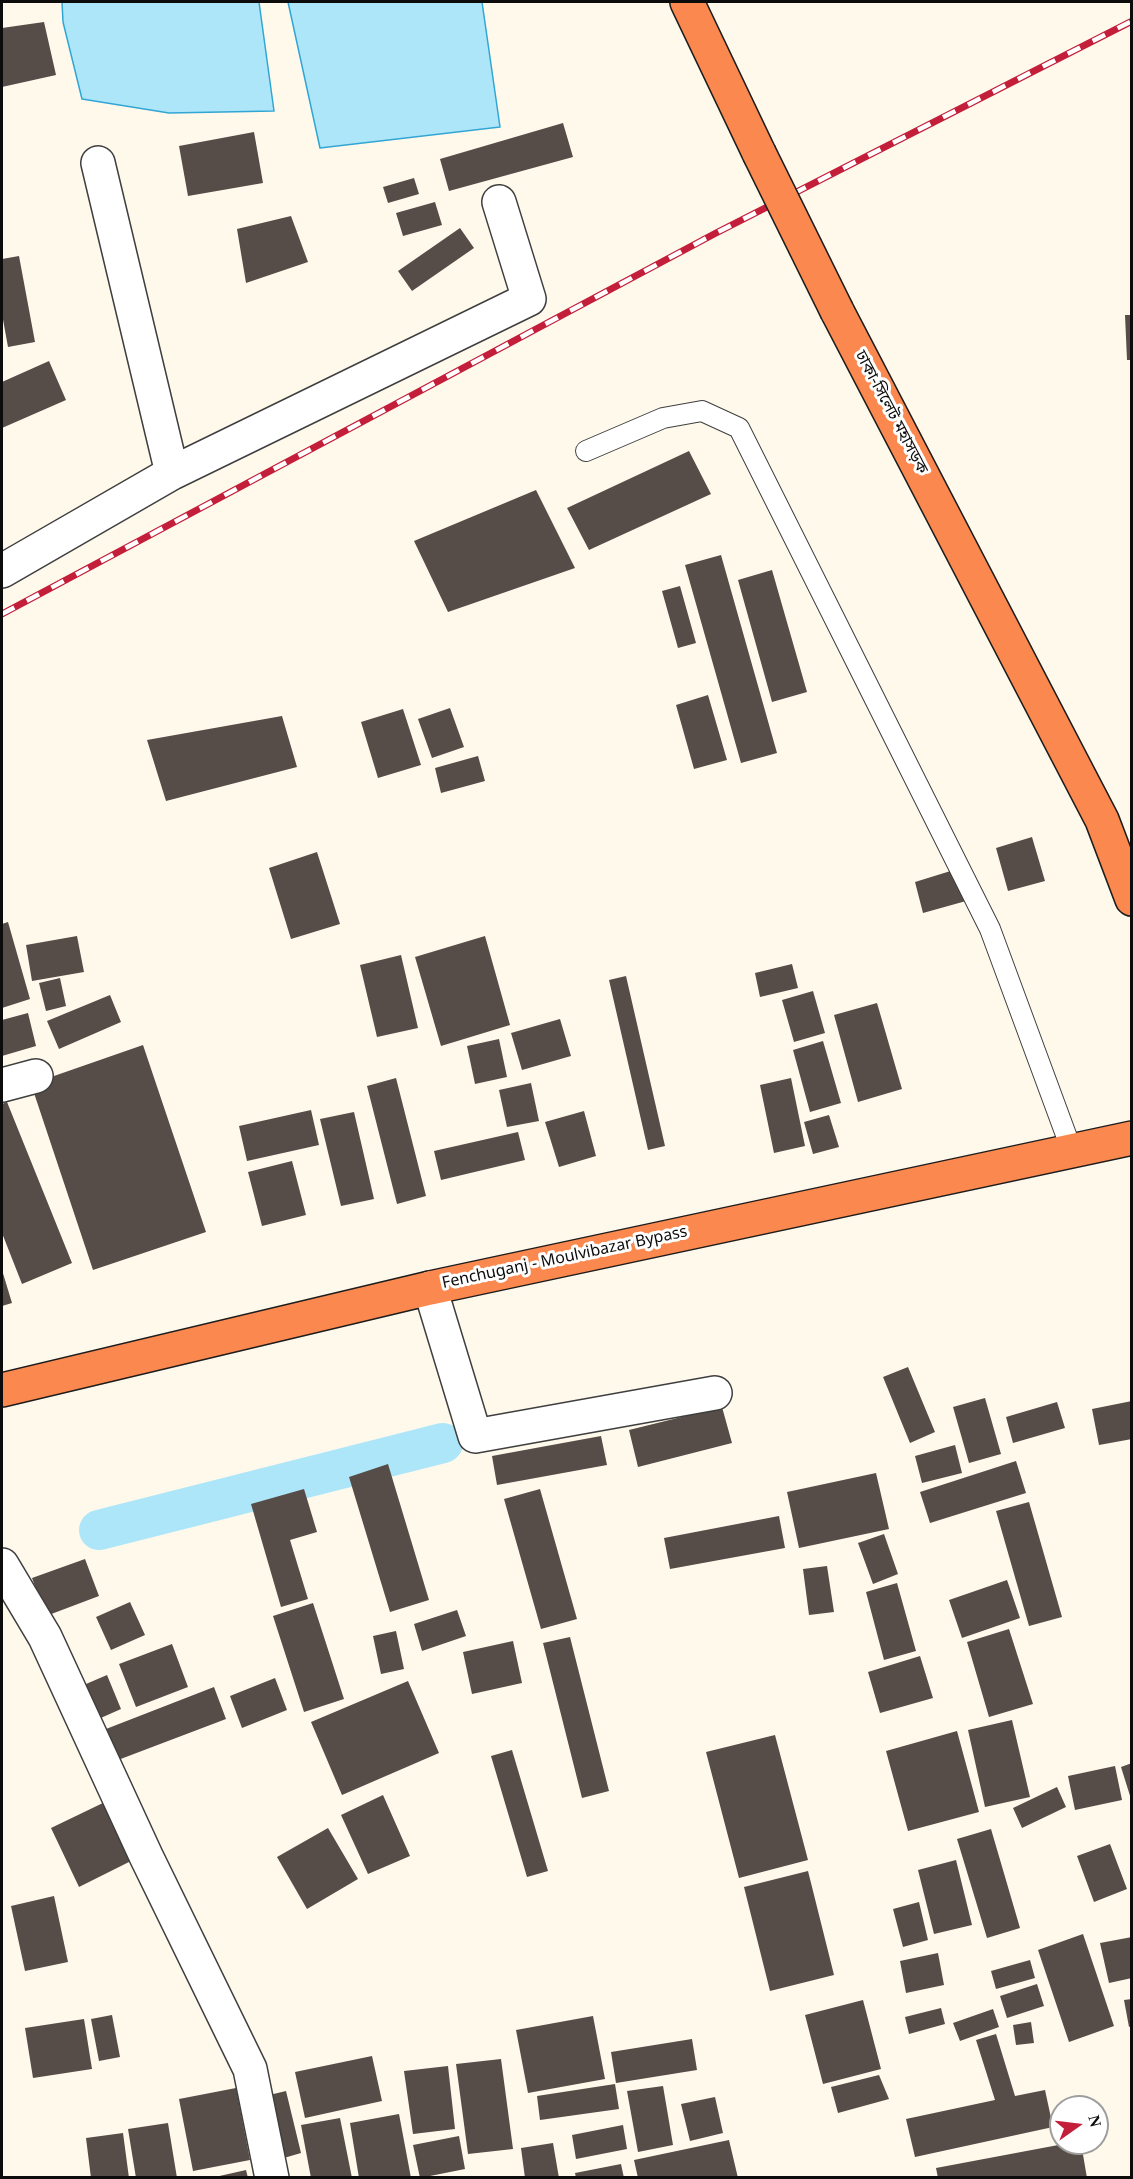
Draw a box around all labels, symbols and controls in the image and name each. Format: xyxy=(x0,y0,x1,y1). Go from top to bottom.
street label: ঢাকা-সিলেট মহাসড়ক xyxy=(849,348,931,478)
street label: Fenchuganj - Moulvibazar Bypass xyxy=(441,1224,689,1294)
north arrow xyxy=(1049,2095,1109,2155)
text: N xyxy=(1085,2113,1105,2129)

